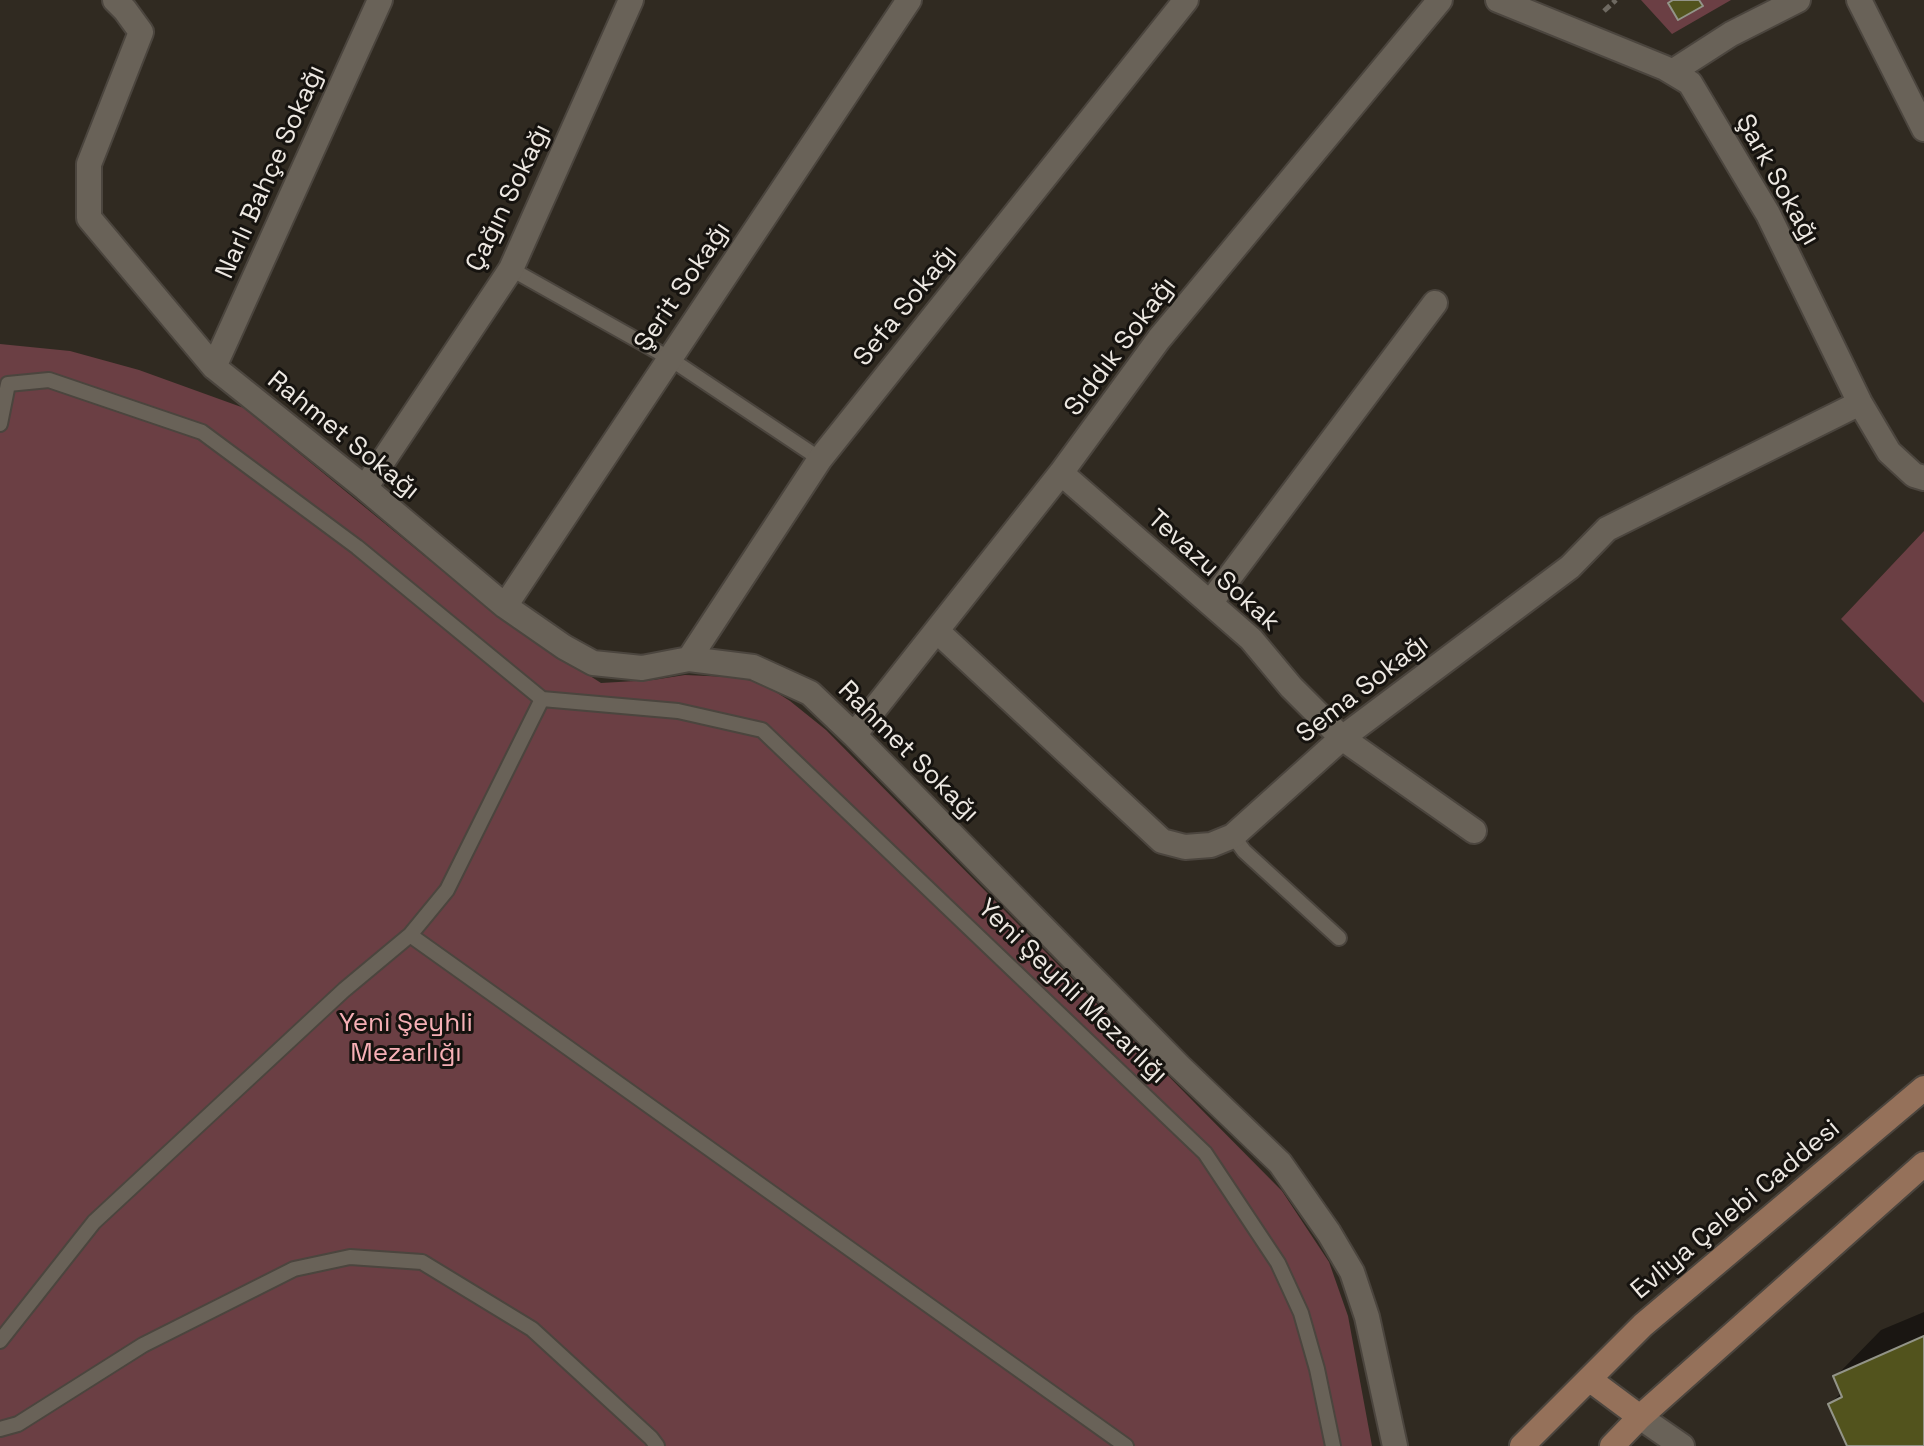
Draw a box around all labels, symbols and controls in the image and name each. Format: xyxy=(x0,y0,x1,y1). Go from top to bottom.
street label: Narlı Bahçe Sokağı xyxy=(210,60,332,284)
street label: Şark Sokağı xyxy=(1728,109,1826,251)
street label: Çağın Sokağı xyxy=(460,119,558,277)
street label: Şerit Sokağı xyxy=(628,216,738,358)
street label: Sefa Sokağı xyxy=(848,239,964,373)
street label: Sıddık Sokağı xyxy=(1059,271,1183,423)
street label: Rahmet Sokağı xyxy=(261,365,425,507)
street label: Tevazu Sokak xyxy=(1141,504,1285,638)
street label: Sema Sokağı xyxy=(1291,628,1435,750)
street label: Rahmet Sokağı xyxy=(831,675,985,829)
street label: Yeni Şeyhli Mezarlığı xyxy=(971,893,1173,1091)
park label: Yeni Şeyhli Mezarlığı xyxy=(339,1008,473,1070)
street label: Evliya Çelebi Caddesi xyxy=(1625,1114,1847,1306)

